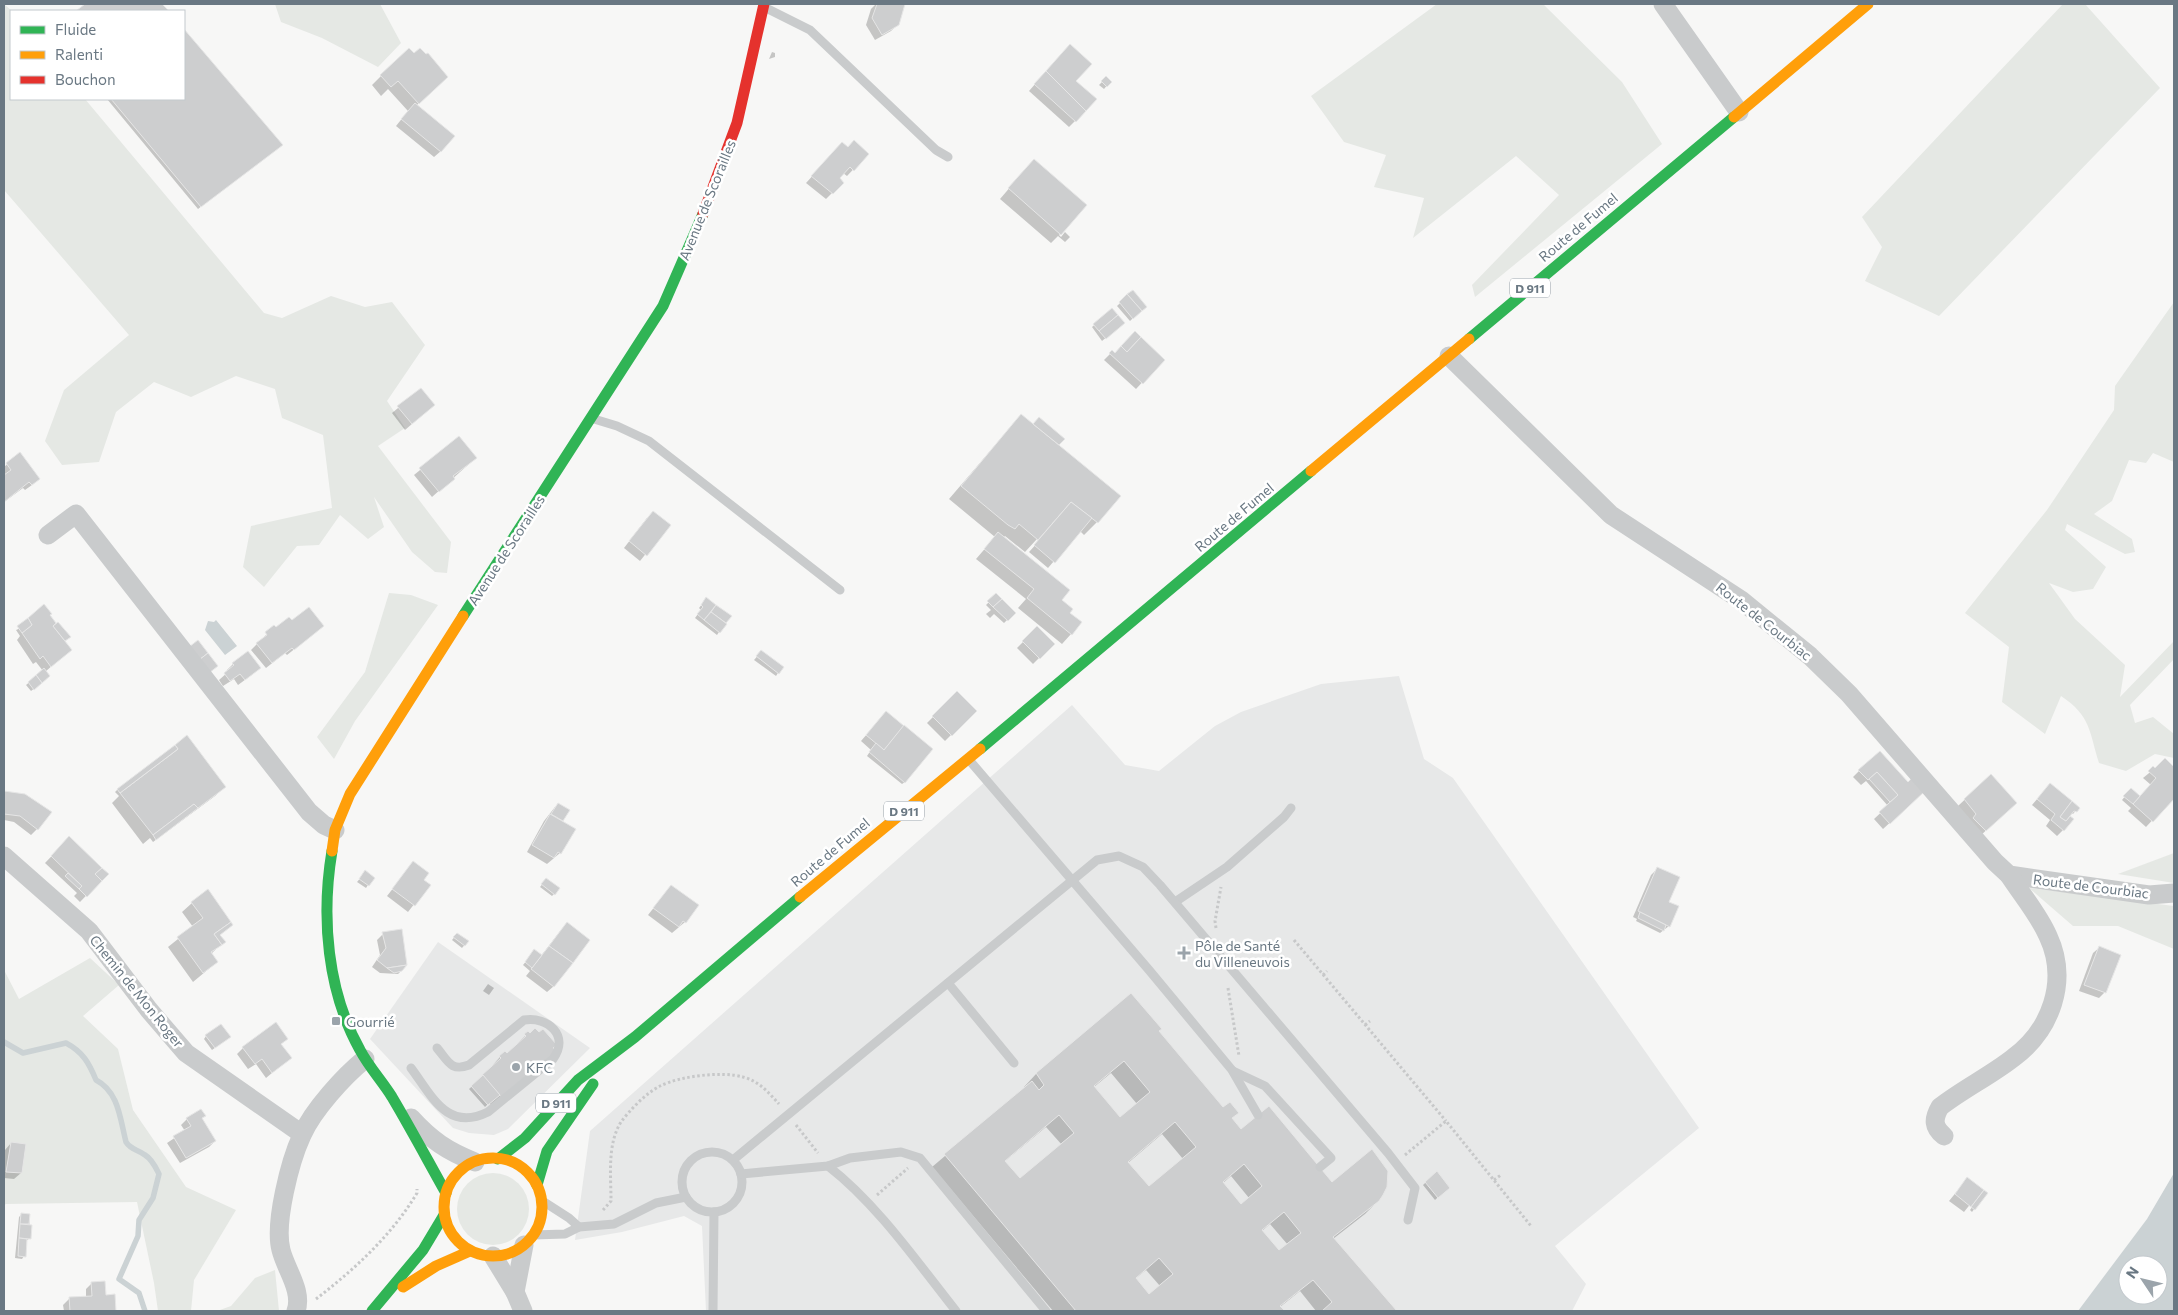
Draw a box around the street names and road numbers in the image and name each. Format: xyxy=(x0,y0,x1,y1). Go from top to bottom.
street label: Avenue de Scorailles xyxy=(675,137,739,263)
street label: Route de Fumel xyxy=(1535,189,1621,265)
road number: D 911 xyxy=(1510,278,1550,298)
street label: Route de Fumel xyxy=(1191,479,1277,555)
street label: Avenue de Scorailles xyxy=(464,492,548,608)
street label: Route de Courbiac xyxy=(1713,578,1815,664)
road number: D 911 xyxy=(884,801,924,820)
street label: Route de Fumel xyxy=(787,814,873,890)
street label: Route de Courbiac xyxy=(2032,870,2150,902)
street label: Chemin de Mon Roger xyxy=(86,931,188,1051)
road number: D 911 xyxy=(536,1094,576,1112)

